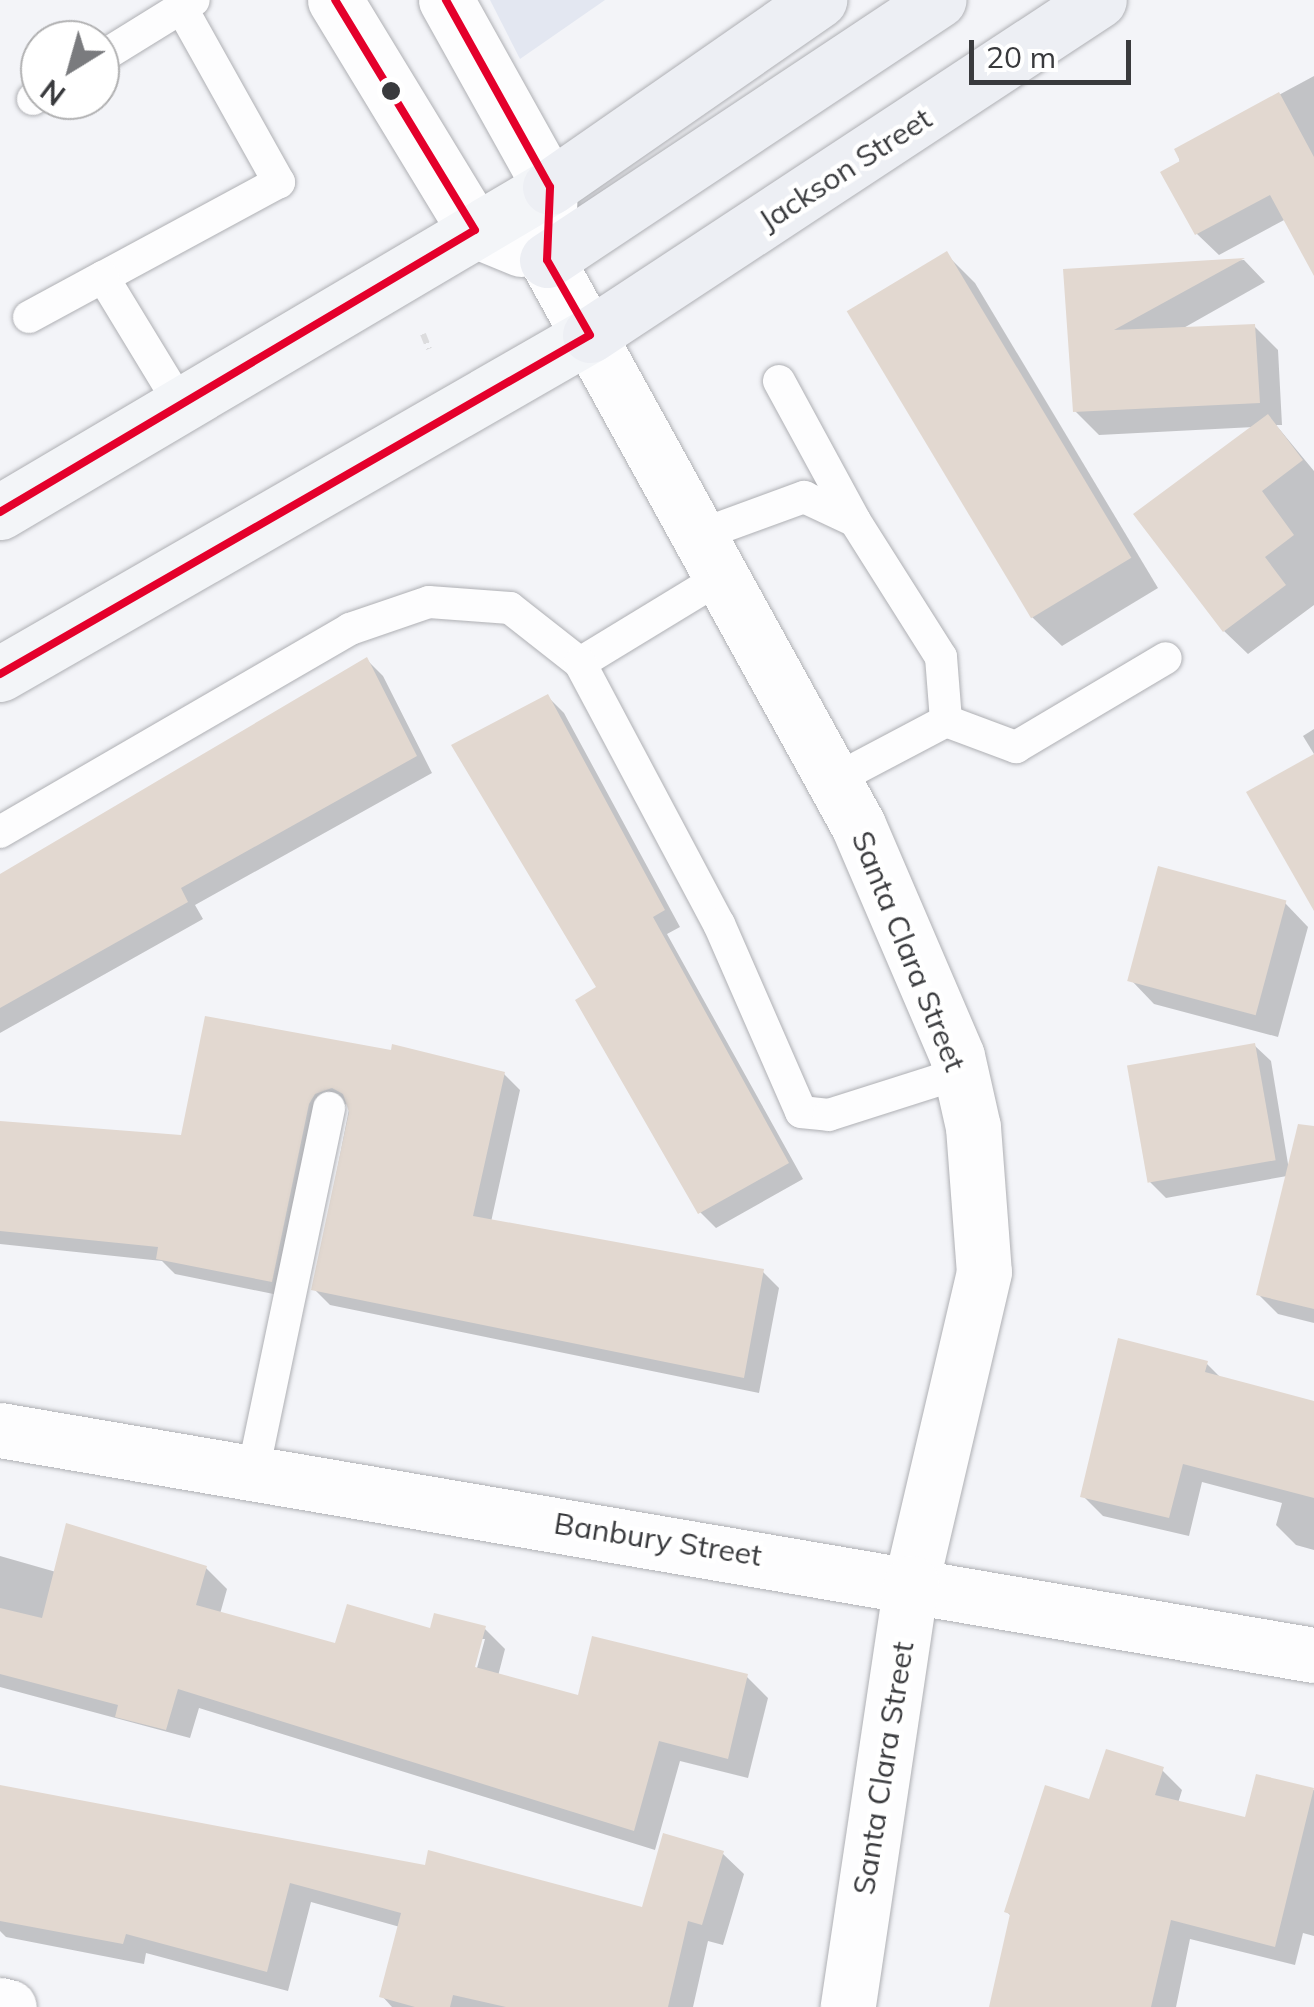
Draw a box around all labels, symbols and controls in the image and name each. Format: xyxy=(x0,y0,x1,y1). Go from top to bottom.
north arrow xyxy=(20,20,120,120)
scale bar xyxy=(974,20,1136,82)
text: 20 m xyxy=(986,38,1056,76)
text: N xyxy=(34,72,72,113)
unlabelled marker xyxy=(381,81,401,101)
street label: Jackson Street xyxy=(752,100,938,238)
street label: Santa Clara Street xyxy=(844,826,974,1076)
street label: Banbury Street xyxy=(552,1505,764,1573)
street label: Santa Clara Street xyxy=(845,1639,921,1897)

